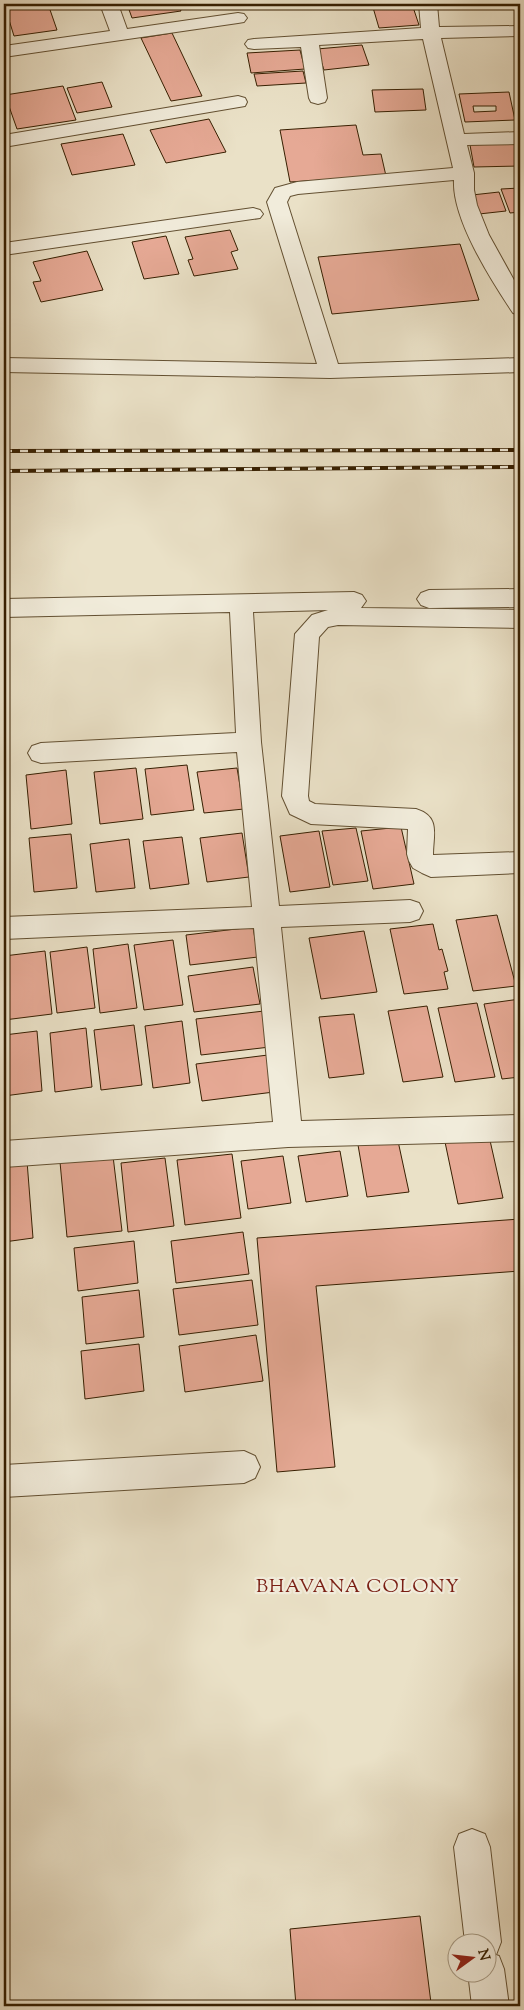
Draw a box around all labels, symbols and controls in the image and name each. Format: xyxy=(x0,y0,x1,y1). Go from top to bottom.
district label: BHAVANA COLONY xyxy=(256,1574,460,1601)
north arrow xyxy=(446,1932,496,1982)
text: N xyxy=(472,1947,494,1963)

